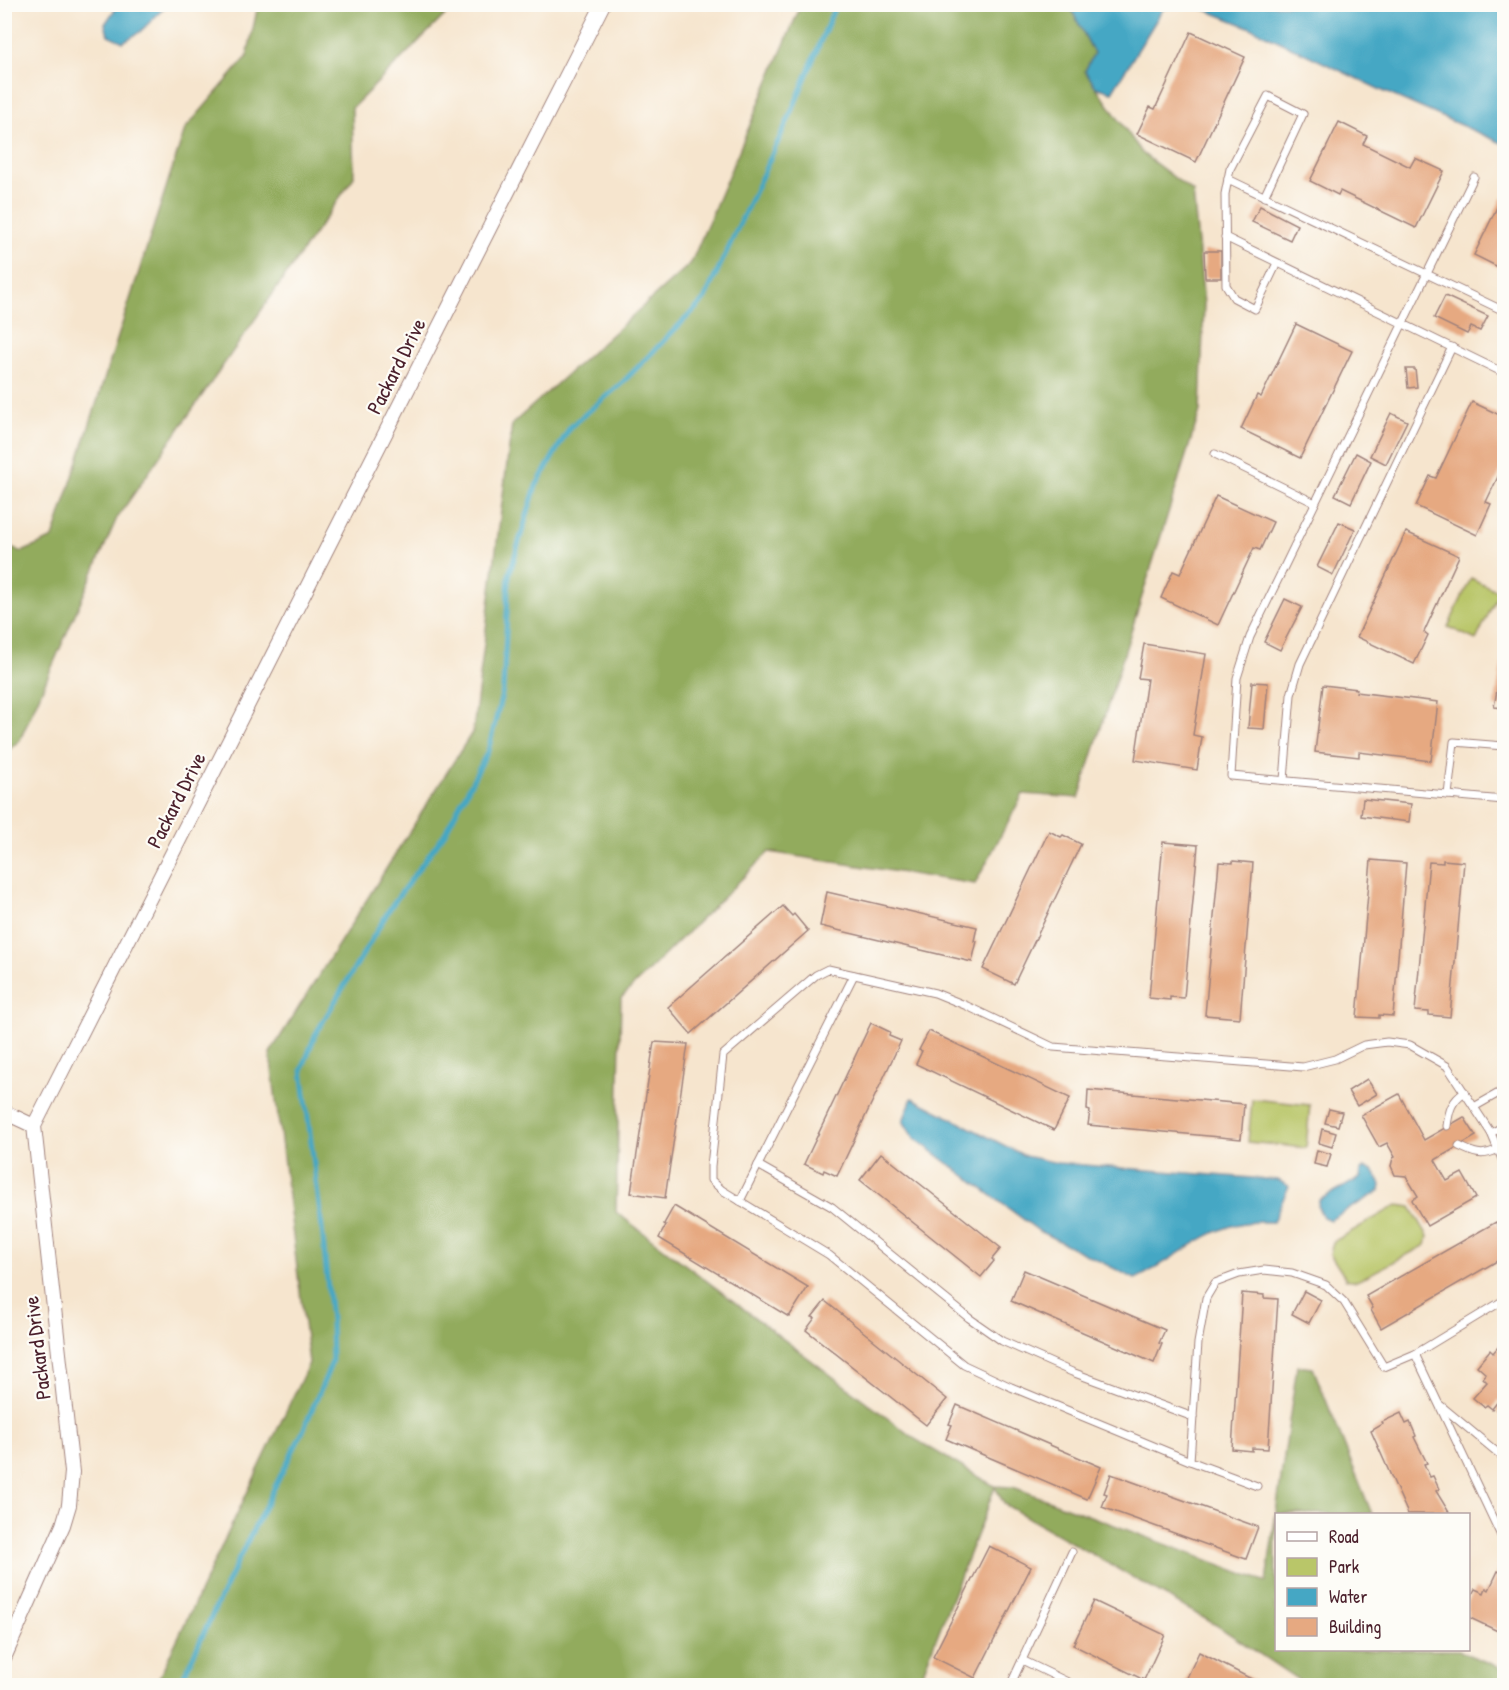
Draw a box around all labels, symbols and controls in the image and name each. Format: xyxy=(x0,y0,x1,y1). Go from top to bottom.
street label: Packard Drive xyxy=(359,313,433,419)
street label: Packard Drive xyxy=(139,747,213,853)
street label: Packard Drive xyxy=(16,1295,58,1401)
legend xyxy=(1275,1513,1470,1651)
text: Road xyxy=(1329,1524,1359,1549)
text: Park xyxy=(1329,1554,1360,1579)
text: Water xyxy=(1329,1584,1367,1609)
text: Building xyxy=(1329,1614,1381,1639)

